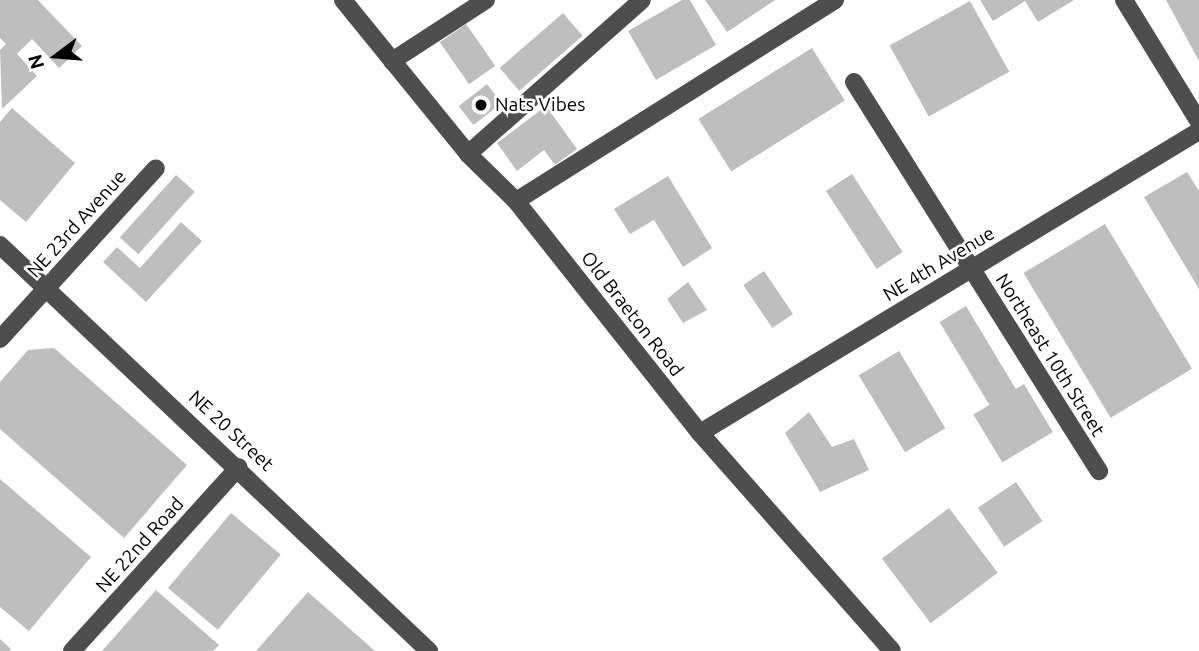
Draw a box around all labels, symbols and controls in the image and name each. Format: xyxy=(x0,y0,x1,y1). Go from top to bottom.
north arrow xyxy=(21,21,91,91)
text: N xyxy=(23,52,48,72)
place label: Nats Vibes xyxy=(495,94,586,116)
marker: Nats Vibes xyxy=(473,97,489,113)
street label: NE 23rd Avenue xyxy=(23,166,131,282)
street label: NE 4th Avenue xyxy=(879,222,999,306)
street label: Old Braeton Road xyxy=(576,247,688,381)
street label: Northeast 10th Street xyxy=(991,269,1109,441)
street label: NE 20 Street xyxy=(184,386,278,476)
street label: NE 22nd Road xyxy=(91,493,189,597)

